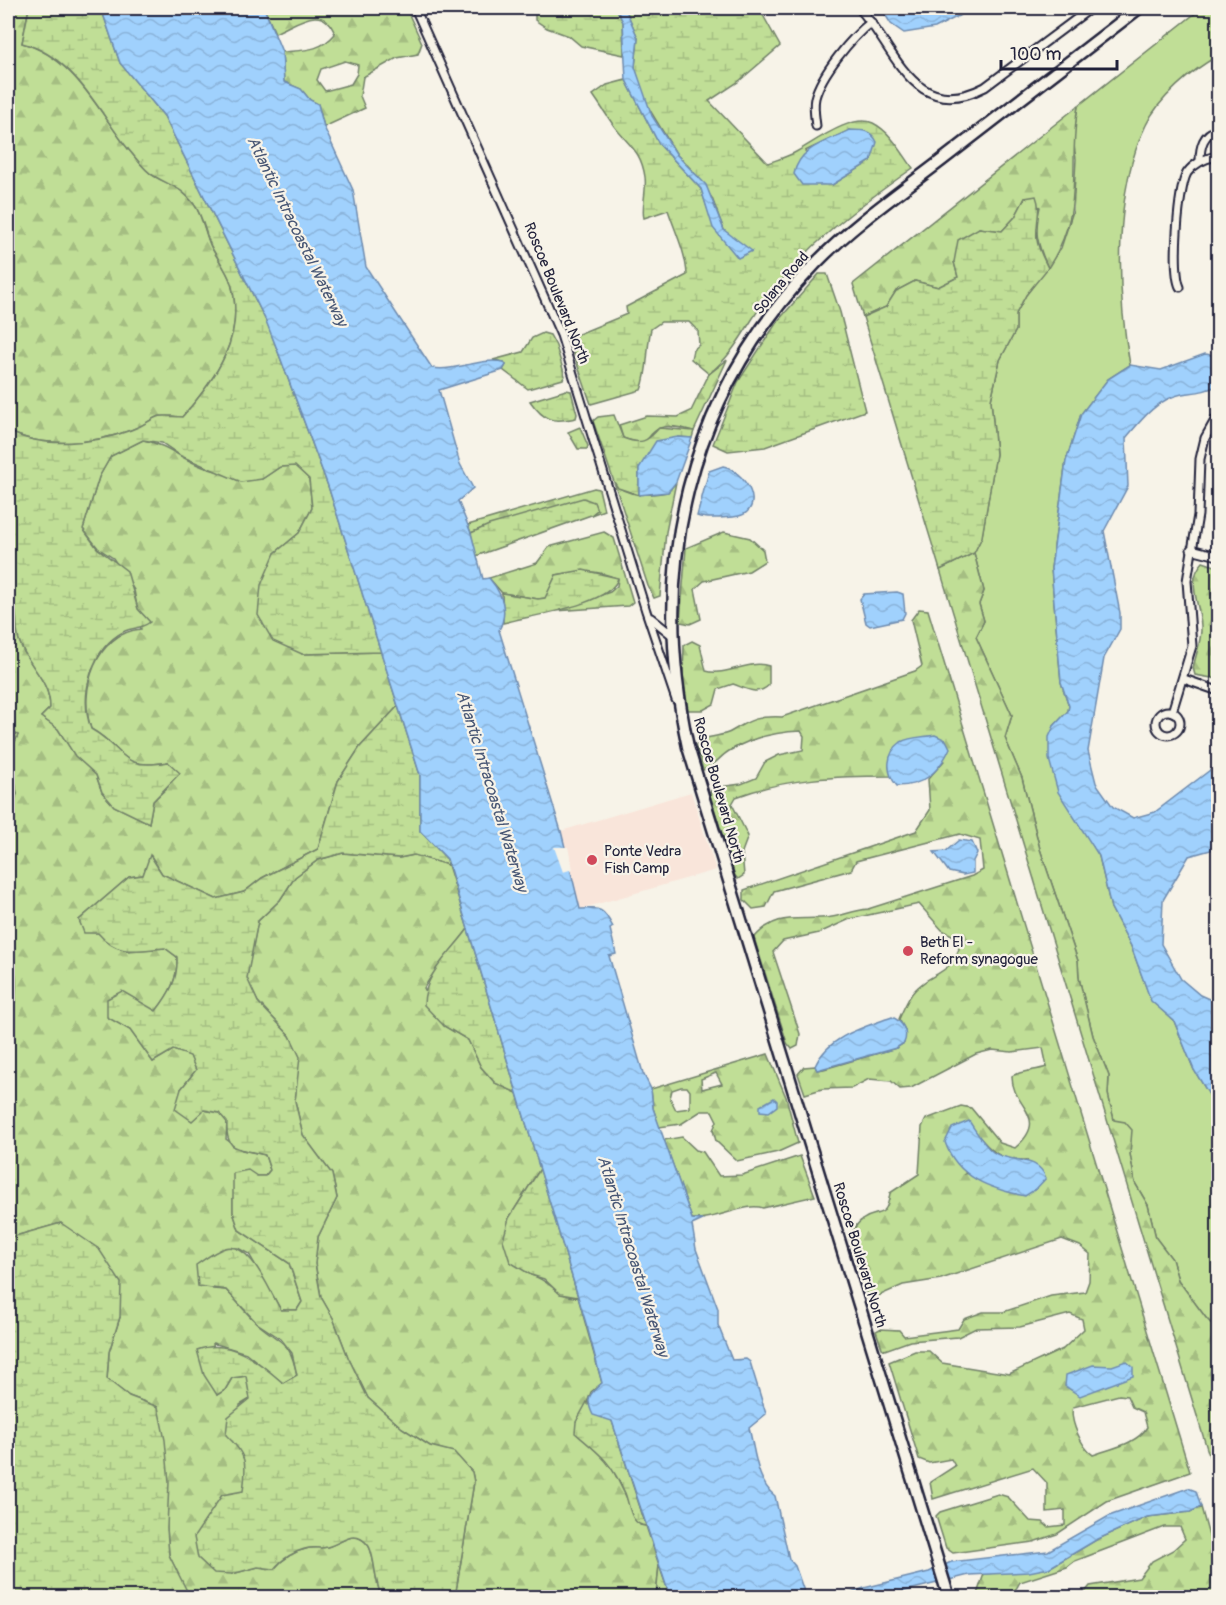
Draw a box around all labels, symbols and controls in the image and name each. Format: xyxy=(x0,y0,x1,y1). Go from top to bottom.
scale bar xyxy=(1001,33,1116,71)
text: 100 m xyxy=(1010,43,1062,66)
water label: Atlantic Intracoastal Waterway xyxy=(242,133,353,332)
street label: Roscoe Boulevard North xyxy=(519,220,594,367)
street label: Solana Road xyxy=(749,248,813,319)
water label: Atlantic Intracoastal Waterway xyxy=(452,689,533,896)
street label: Roscoe Boulevard North xyxy=(689,715,748,865)
place label: Ponte Vedra Fish Camp xyxy=(604,842,681,878)
marker: Ponte Vedra Fish Camp xyxy=(585,853,599,867)
place label: Beth El - Reform synagogue xyxy=(920,933,1039,969)
marker: Beth El - Reform synagogue xyxy=(901,944,915,958)
water label: Atlantic Intracoastal Waterway xyxy=(593,1154,674,1361)
street label: Roscoe Boulevard North xyxy=(828,1180,891,1330)

